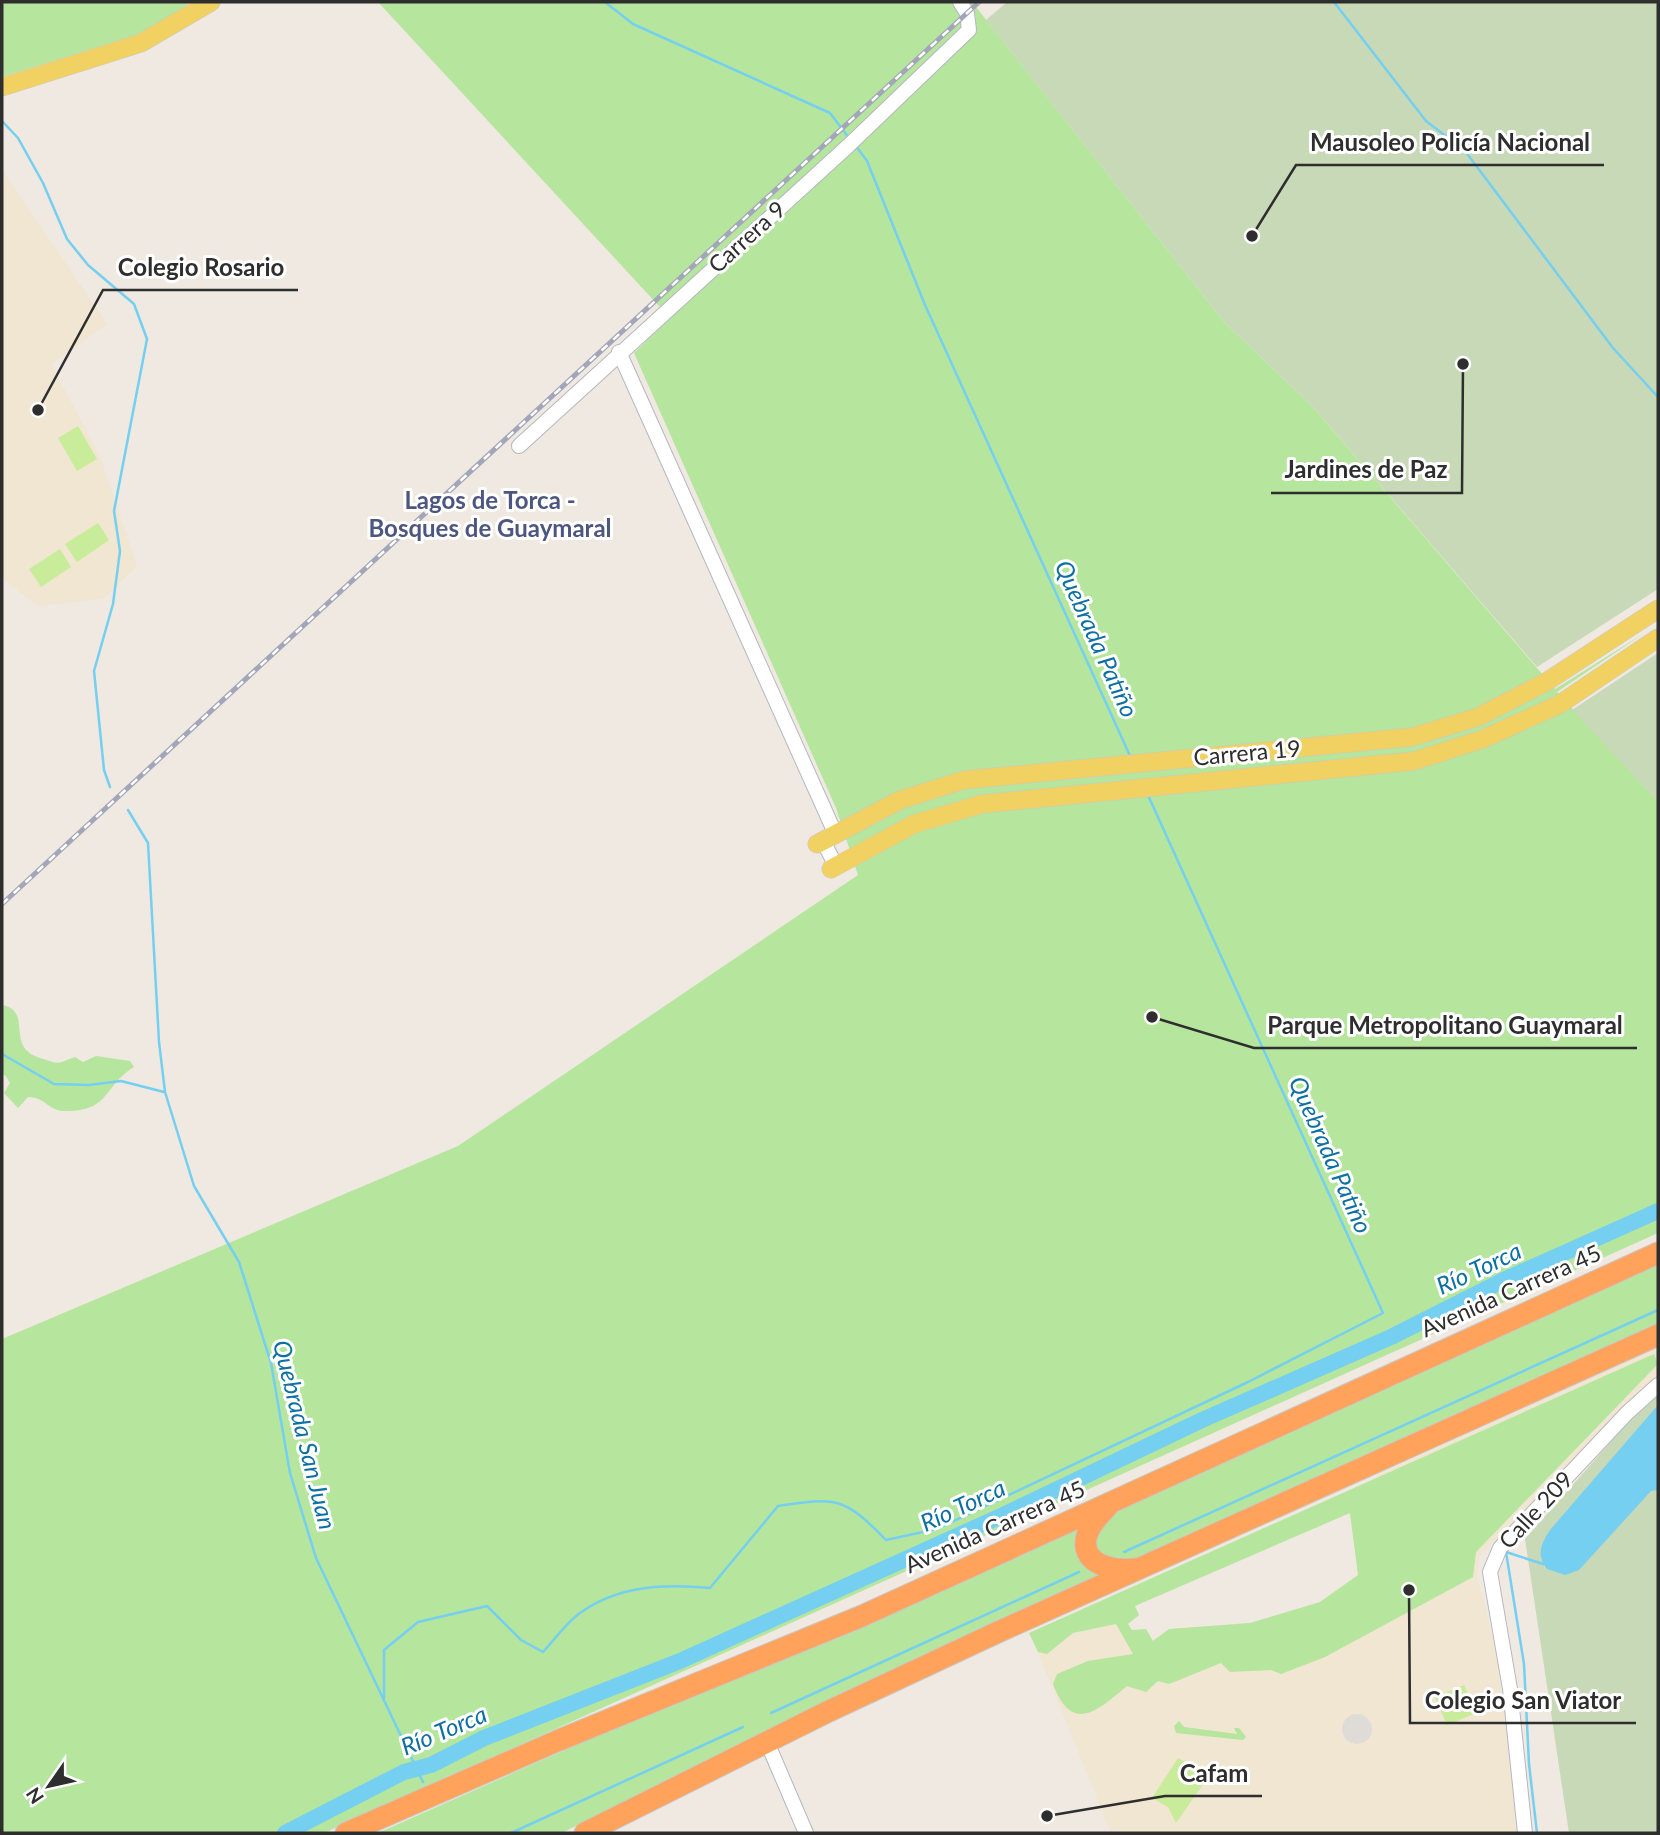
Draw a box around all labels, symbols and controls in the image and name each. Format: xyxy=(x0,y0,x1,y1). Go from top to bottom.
callout: Mausoleo Policía Nacional xyxy=(1296,120,1604,165)
text: Mausoleo Policía Nacional xyxy=(1310,127,1590,156)
street label: Carrera 9 xyxy=(702,194,791,278)
callout: Colegio Rosario xyxy=(103,245,298,290)
text: Colegio Rosario xyxy=(118,252,284,281)
callout: Jardines de Paz xyxy=(1271,448,1462,493)
text: Jardines de Paz xyxy=(1284,454,1448,483)
district label: Lagos de Torca - Bosques de Guaymaral xyxy=(368,485,612,542)
water label: Quebrada Patiño xyxy=(1050,555,1145,721)
street label: Carrera 19 xyxy=(1192,733,1302,771)
callout: Parque Metropolitano Guaymaral xyxy=(1254,1003,1637,1048)
text: Parque Metropolitano Guaymaral xyxy=(1267,1010,1623,1039)
water label: Quebrada Patiño xyxy=(1284,1071,1379,1237)
water label: Río Torca xyxy=(1431,1235,1525,1300)
street label: Avenida Carrera 45 xyxy=(1416,1238,1605,1342)
water label: Quebrada San Juan xyxy=(268,1337,343,1532)
street label: Calle 209 xyxy=(1492,1465,1578,1554)
water label: Río Torca xyxy=(915,1472,1009,1537)
street label: Avenida Carrera 45 xyxy=(900,1474,1089,1578)
callout: Colegio San Viator xyxy=(1410,1678,1636,1723)
text: Colegio San Viator xyxy=(1425,1685,1621,1714)
water label: Río Torca xyxy=(396,1699,491,1761)
north arrow xyxy=(14,1751,84,1821)
callout: Cafam xyxy=(1165,1751,1262,1796)
text: Cafam xyxy=(1180,1758,1248,1787)
text: N xyxy=(21,1783,48,1808)

